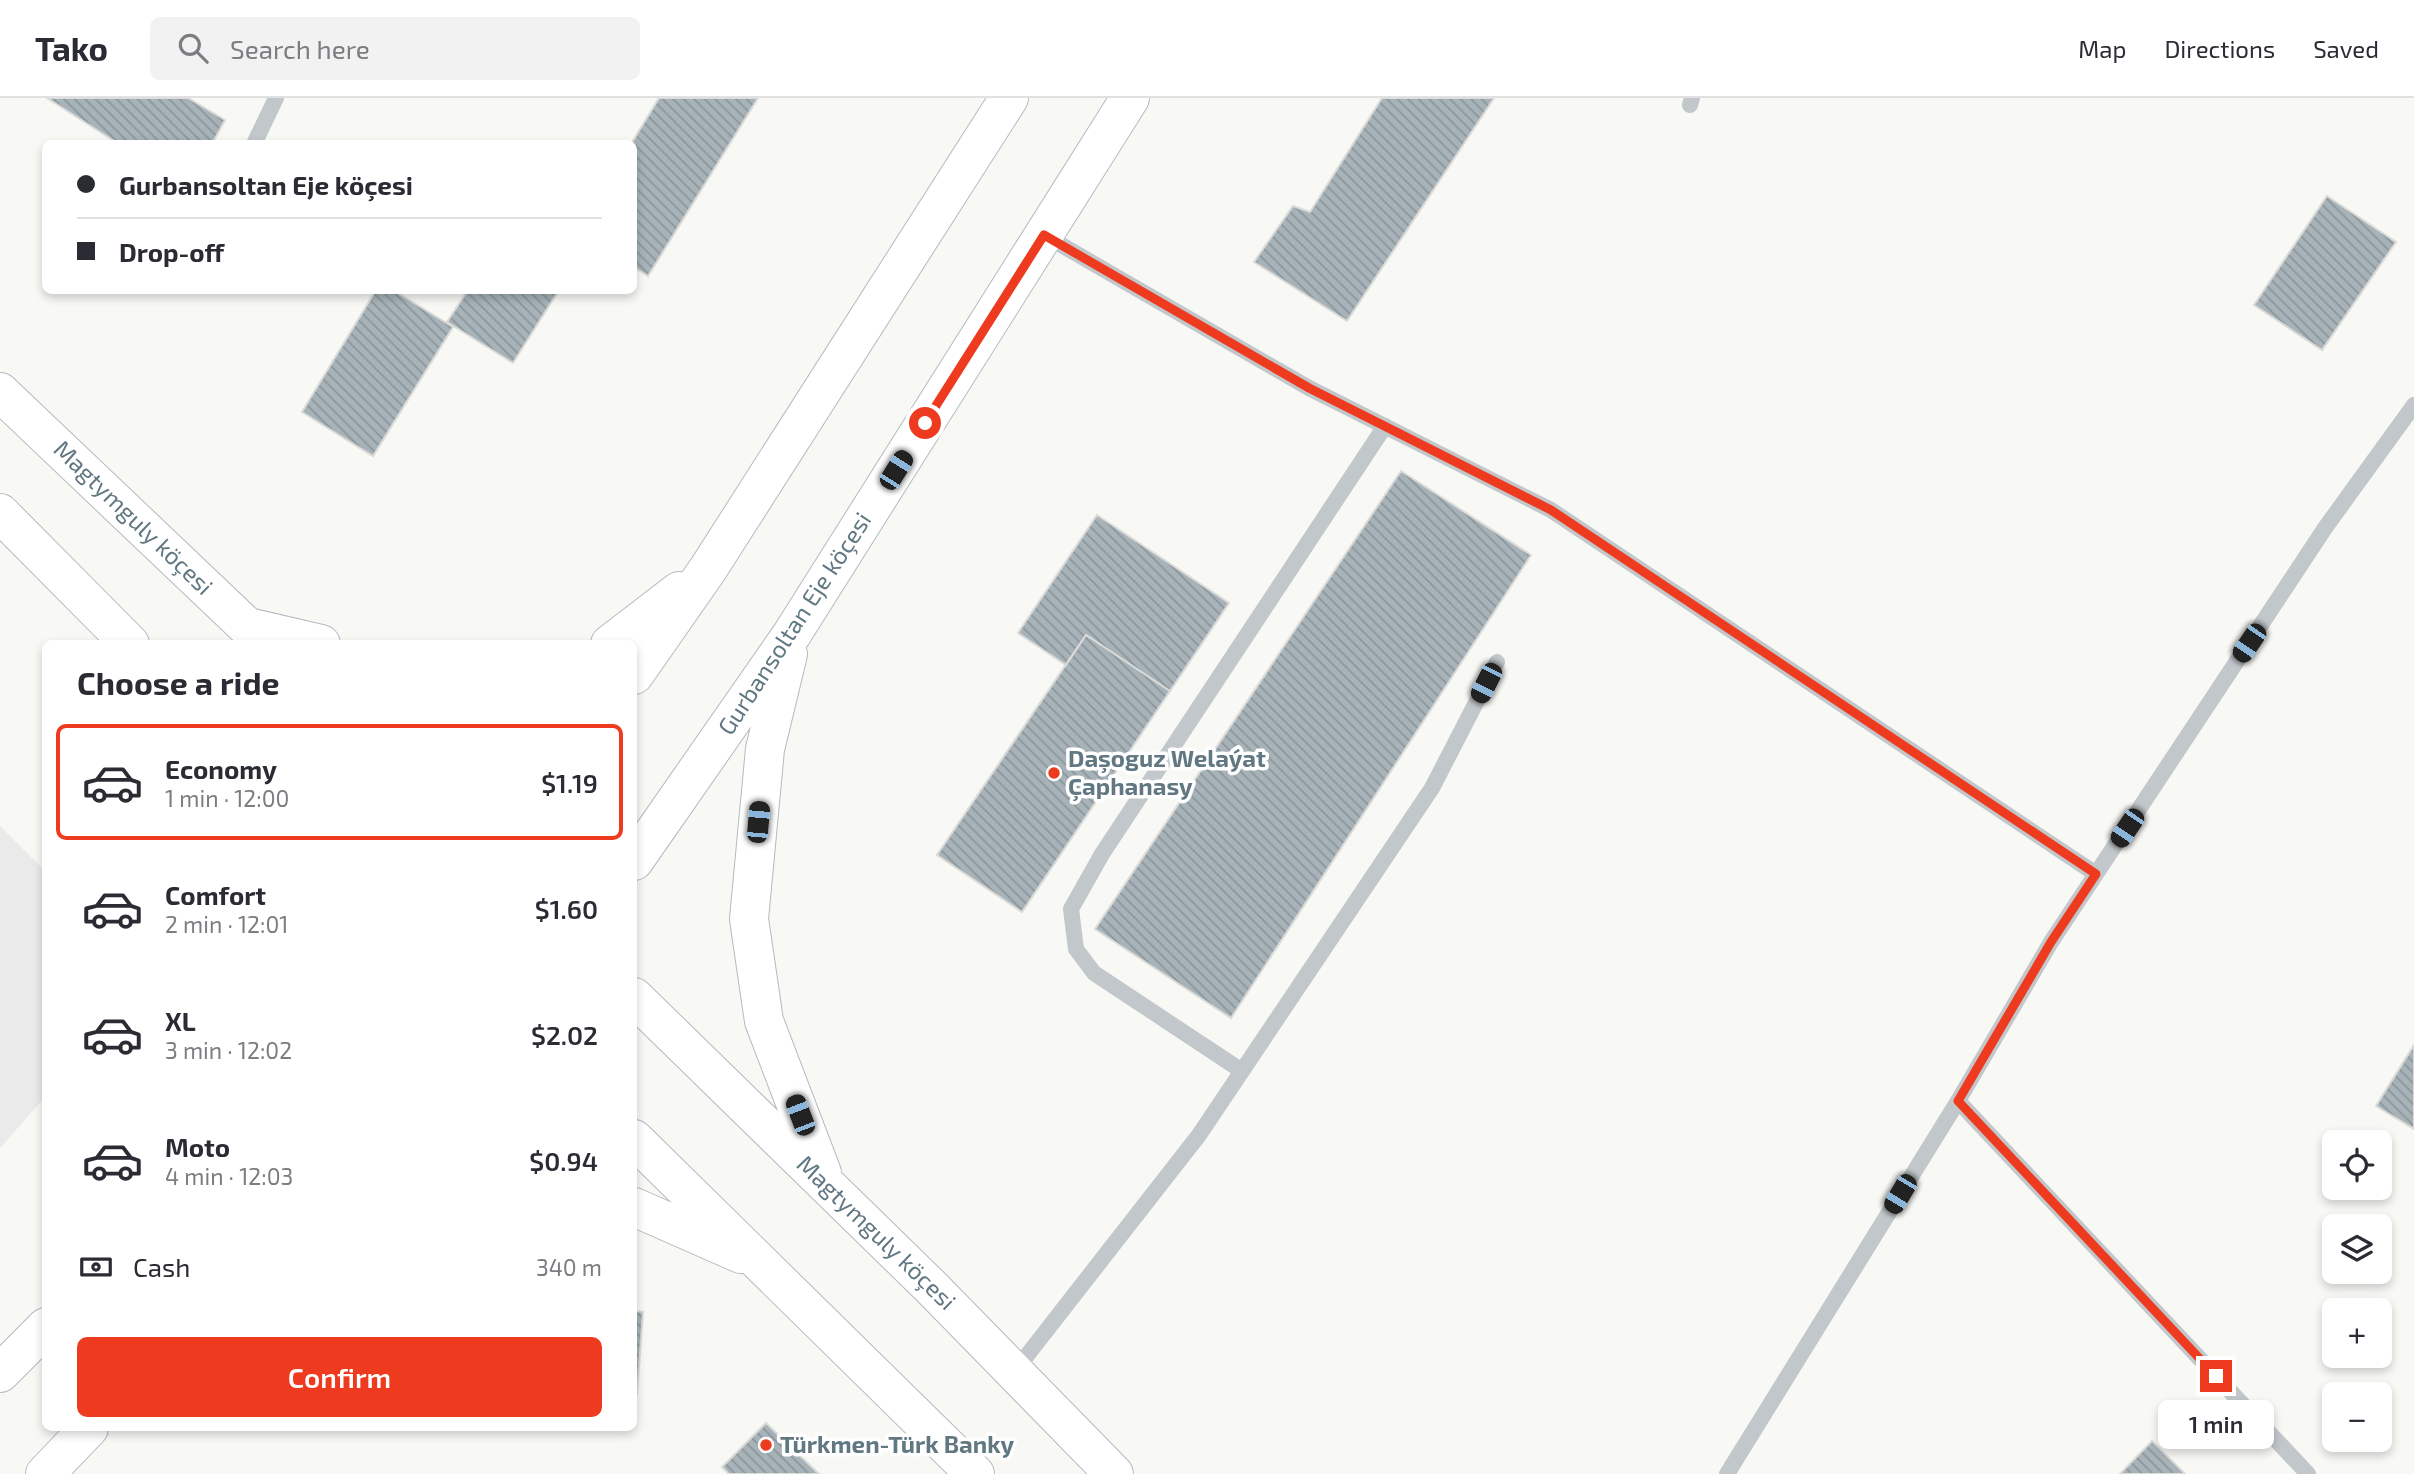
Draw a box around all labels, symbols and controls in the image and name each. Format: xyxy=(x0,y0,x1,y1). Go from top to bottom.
search box xyxy=(150,17,640,80)
text: Tako xyxy=(35,28,108,68)
icon: search xyxy=(174,29,212,67)
text: Search here xyxy=(230,33,370,64)
text: Map xyxy=(2078,34,2126,63)
text: Directions xyxy=(2164,34,2275,63)
text: Saved xyxy=(2313,34,2379,63)
text: Gurbansoltan Eje köçesi xyxy=(119,169,413,200)
text: Drop-off xyxy=(119,236,224,267)
route start xyxy=(909,407,941,439)
street label: Magtymguly köçesi xyxy=(48,434,220,601)
car xyxy=(876,447,917,493)
street label: Gurbansoltan Eje köçesi xyxy=(711,507,877,740)
car xyxy=(2229,620,2270,666)
car xyxy=(1468,660,1505,706)
text: Choose a ride xyxy=(77,663,280,701)
place label: Daşoguz Welaýat Çaphanasy xyxy=(1068,743,1266,802)
icon: car xyxy=(81,751,144,814)
text: Economy xyxy=(165,753,277,784)
marker: Daşoguz Welaýat Çaphanasy xyxy=(1046,765,1062,781)
text: $1.19 xyxy=(541,767,598,798)
text: 1 min · 12:00 xyxy=(165,784,289,812)
car xyxy=(746,800,771,844)
car xyxy=(2107,805,2148,851)
icon: car xyxy=(81,877,144,940)
text: Comfort xyxy=(165,879,266,910)
text: $1.60 xyxy=(535,893,598,924)
text: 2 min · 12:01 xyxy=(165,910,289,938)
icon: car xyxy=(81,1003,144,1066)
text: XL xyxy=(165,1005,196,1036)
text: $2.02 xyxy=(531,1019,598,1050)
text: 3 min · 12:02 xyxy=(165,1036,292,1064)
car xyxy=(783,1092,818,1138)
icon: car xyxy=(81,1129,144,1192)
map controls xyxy=(2322,1130,2392,1452)
button: locate xyxy=(2322,1130,2392,1200)
text: Moto xyxy=(165,1131,230,1162)
text: $0.94 xyxy=(529,1145,598,1176)
street label: Magtymguly köçesi xyxy=(791,1149,963,1316)
text: 4 min · 12:03 xyxy=(165,1162,293,1190)
car xyxy=(1881,1171,1920,1217)
button: layers xyxy=(2322,1214,2392,1284)
icon: cash xyxy=(77,1248,115,1286)
text: Cash xyxy=(133,1251,190,1282)
text: 340 m xyxy=(536,1253,602,1281)
button: + xyxy=(2322,1298,2392,1368)
button: Confirm xyxy=(77,1337,602,1417)
route end xyxy=(2200,1360,2232,1392)
button: − xyxy=(2322,1382,2392,1452)
callout: 1 min xyxy=(2158,1400,2274,1450)
text: 1 min xyxy=(2189,1410,2243,1438)
place label: Türkmen-Türk Banky xyxy=(780,1429,1015,1458)
marker: Türkmen-Türk Banky xyxy=(758,1437,774,1453)

